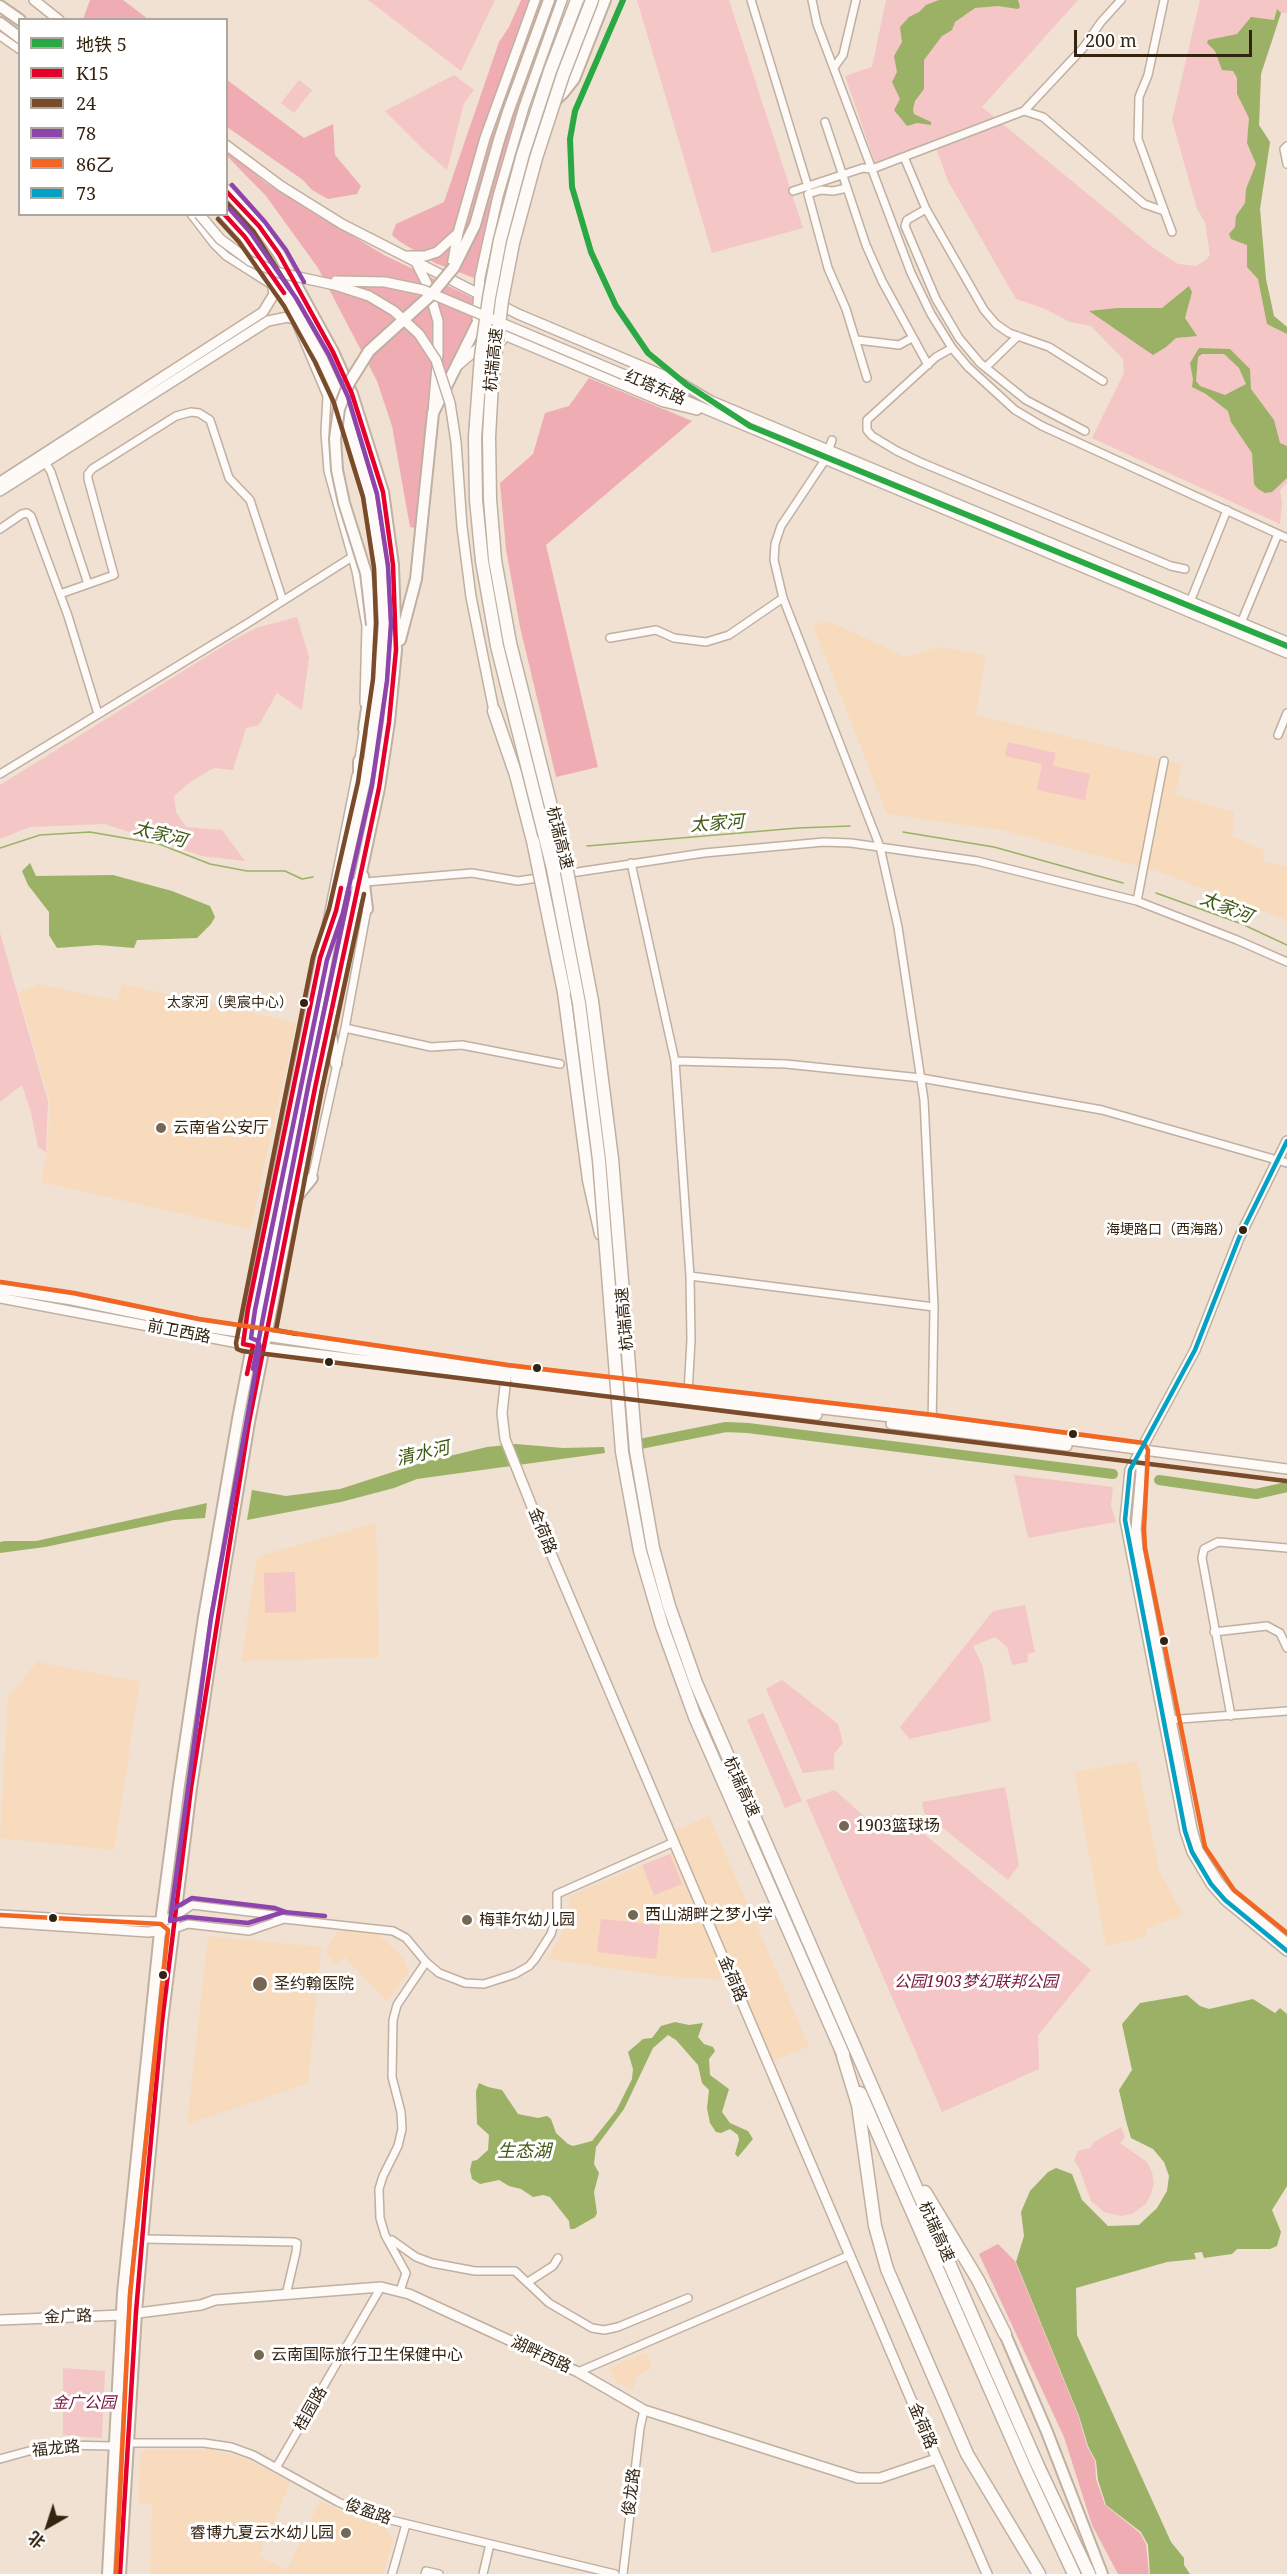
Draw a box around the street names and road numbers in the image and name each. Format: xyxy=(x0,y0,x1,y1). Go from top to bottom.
street label: 杭瑞高速 xyxy=(481,327,507,393)
street label: 红塔东路 xyxy=(622,367,688,409)
street label: 杭瑞高速 xyxy=(542,805,576,871)
street label: 杭瑞高速 xyxy=(613,1286,637,1352)
street label: 前卫西路 xyxy=(146,1316,212,1348)
street label: 金荷路 xyxy=(524,1505,560,1557)
street label: 杭瑞高速 xyxy=(719,1754,763,1820)
street label: 金荷路 xyxy=(714,1953,750,2005)
street label: 杭瑞高速 xyxy=(914,2199,958,2265)
street label: 金广路 xyxy=(44,2307,92,2327)
street label: 湖畔西路 xyxy=(508,2333,574,2377)
street label: 桂园路 xyxy=(291,2383,331,2435)
street label: 金荷路 xyxy=(904,2400,940,2452)
street label: 福龙路 xyxy=(31,2437,81,2461)
street label: 俊龙路 xyxy=(620,2467,644,2517)
street label: 俊盈路 xyxy=(342,2495,394,2529)

